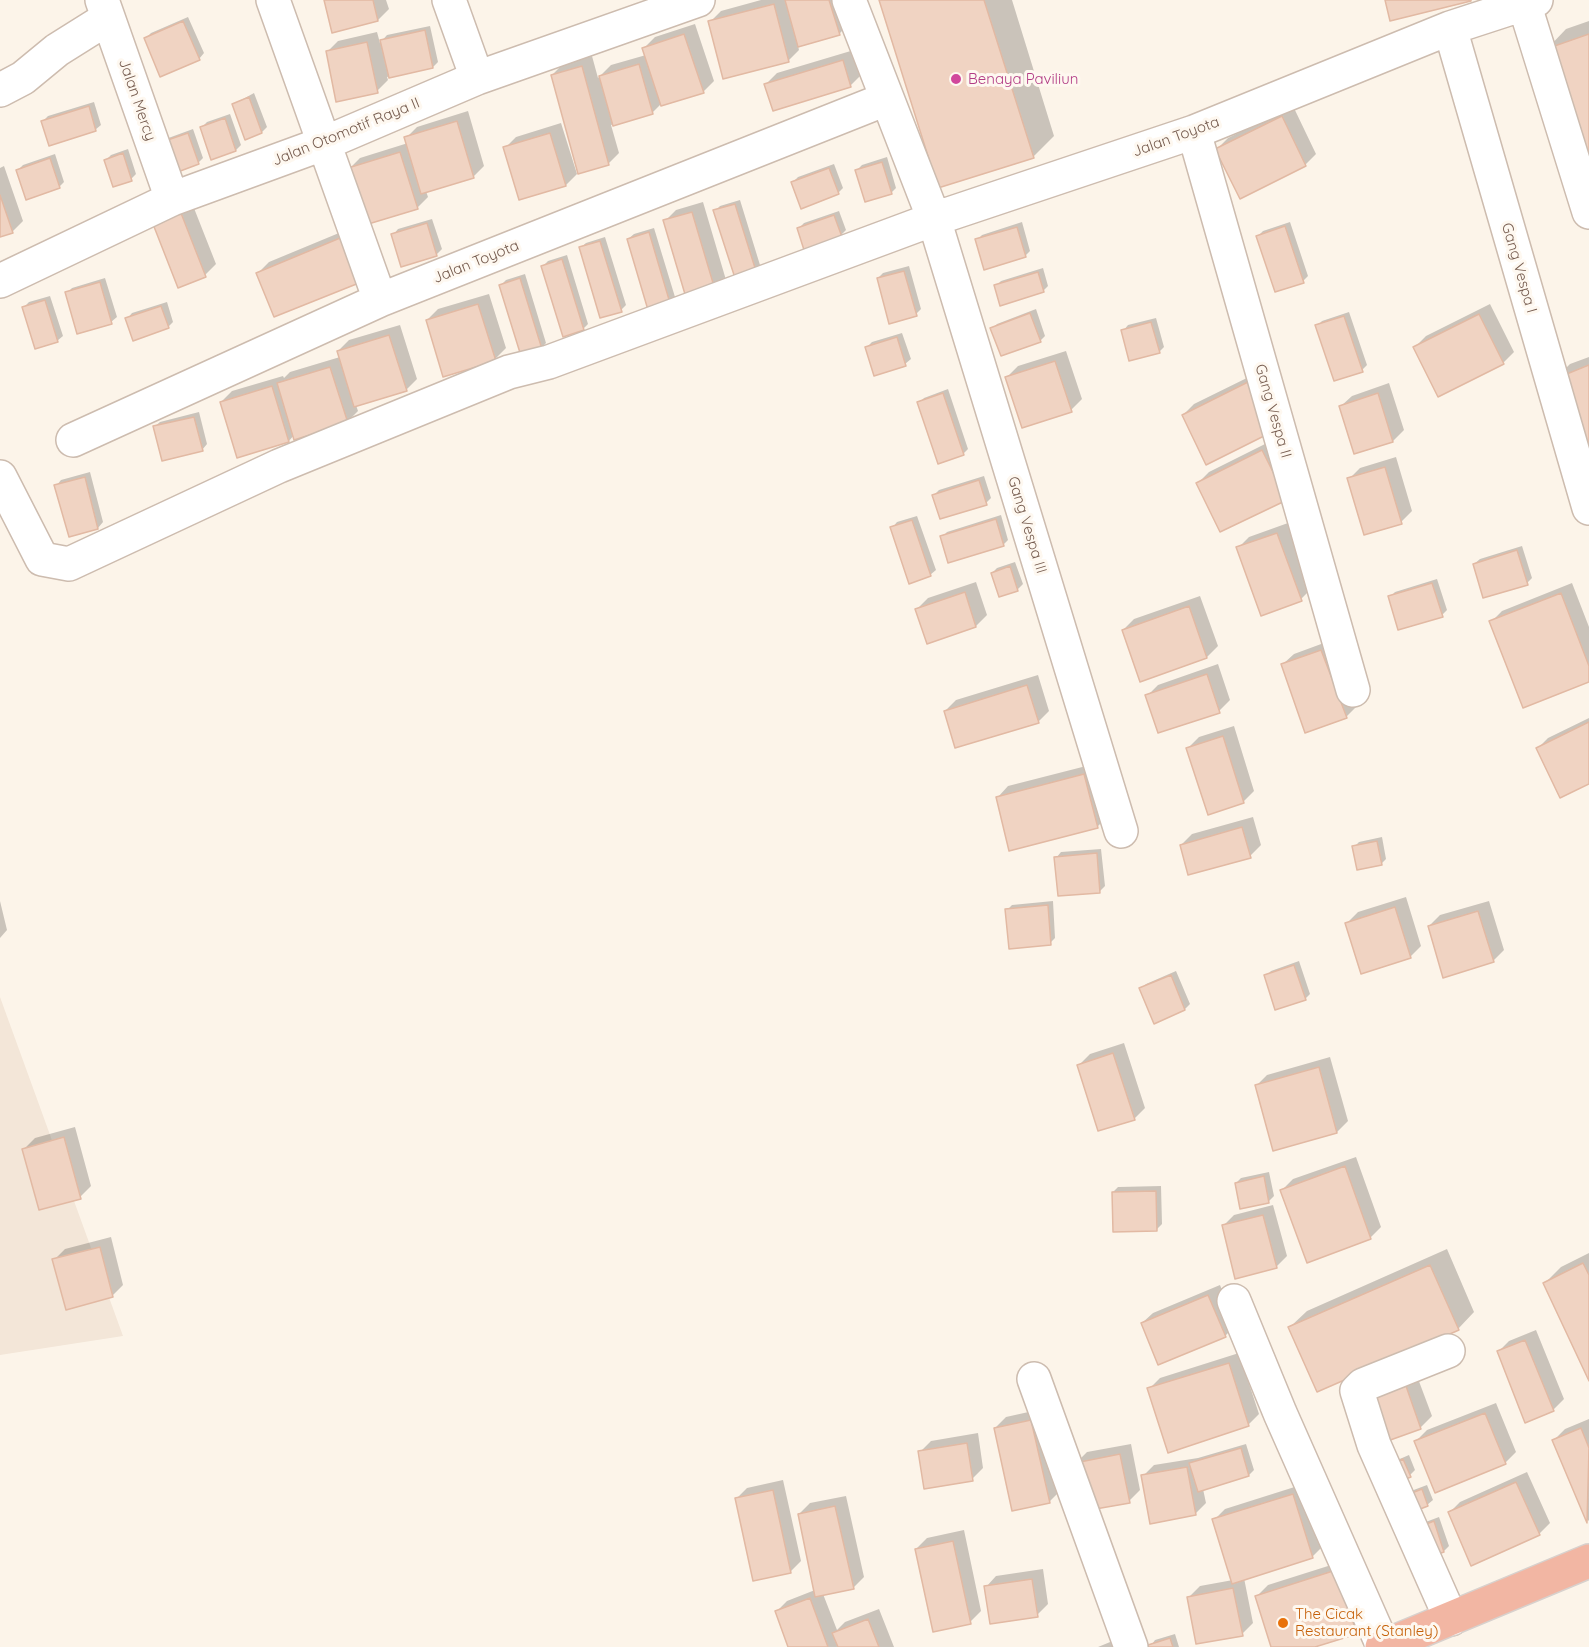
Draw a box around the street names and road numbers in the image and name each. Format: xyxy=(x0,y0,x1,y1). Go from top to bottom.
street label: Jalan Mercy xyxy=(115,57,159,143)
street label: Jalan Otomotif Raya II xyxy=(270,94,422,170)
street label: Jalan Toyota xyxy=(1130,113,1222,161)
street label: Gang Vespa I xyxy=(1498,221,1540,315)
street label: Jalan Toyota xyxy=(430,237,522,287)
street label: Gang Vespa II xyxy=(1251,362,1295,460)
street label: Gang Vespa III xyxy=(1004,474,1050,576)

